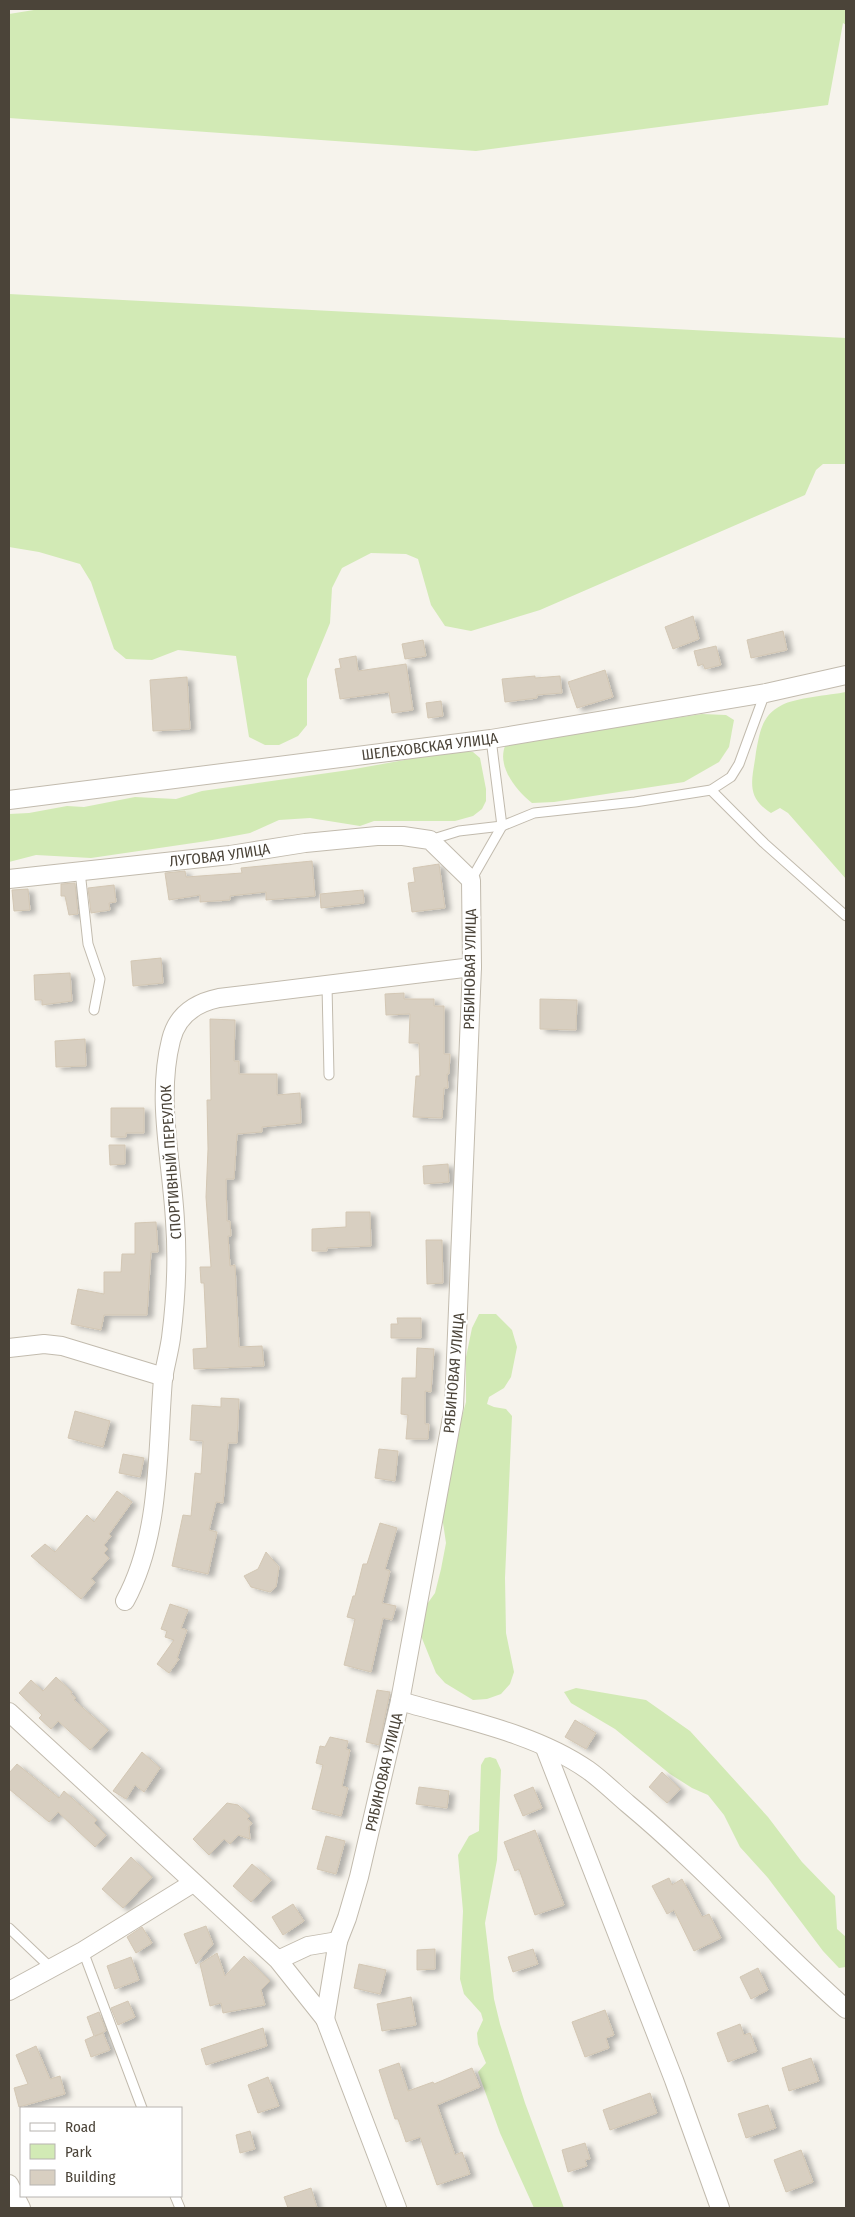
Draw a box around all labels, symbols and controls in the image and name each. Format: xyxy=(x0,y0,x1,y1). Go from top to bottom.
street label: ШЕЛЕХОВСКАЯ УЛИЦА xyxy=(360,729,499,764)
street label: ЛУГОВАЯ УЛИЦА xyxy=(168,840,271,871)
street label: РЯБИНОВАЯ УЛИЦА xyxy=(460,908,480,1030)
street label: СПОРТИВНЫЙ ПЕРЕУЛОК xyxy=(157,1084,185,1240)
street label: РЯБИНОВАЯ УЛИЦА xyxy=(440,1312,468,1434)
street label: РЯБИНОВАЯ УЛИЦА xyxy=(362,1711,406,1833)
legend xyxy=(20,2107,182,2197)
text: Road xyxy=(65,2118,96,2136)
text: Park xyxy=(65,2143,92,2161)
text: Building xyxy=(65,2168,116,2186)

